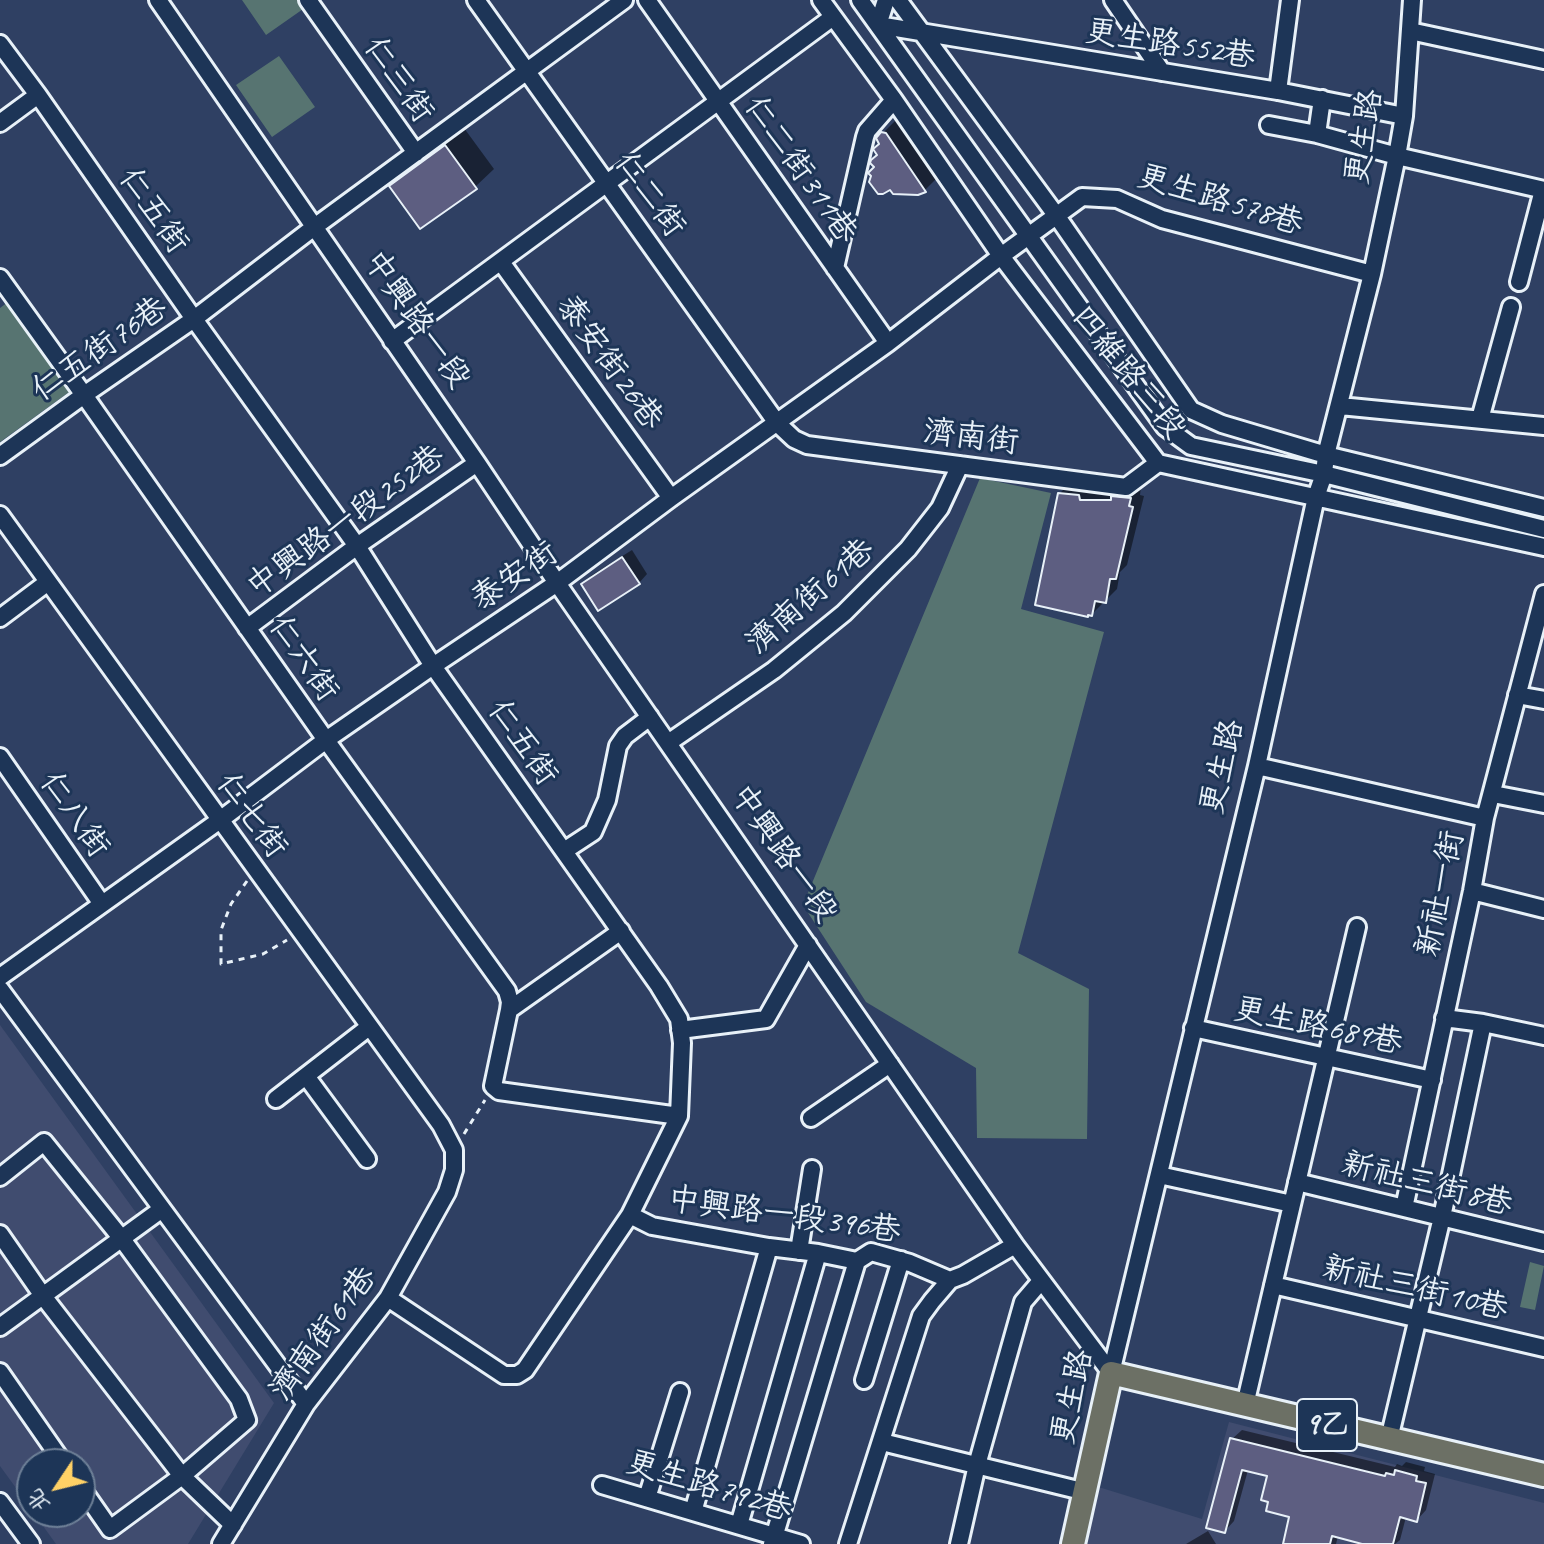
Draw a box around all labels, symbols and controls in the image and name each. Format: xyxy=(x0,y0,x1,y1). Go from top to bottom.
street label: 更生路552巷 xyxy=(1082,13,1258,77)
street label: 仁三街 xyxy=(355,30,441,130)
street label: 更生路 xyxy=(1339,87,1391,187)
street label: 仁二街311巷 xyxy=(735,89,865,251)
street label: 仁二街 xyxy=(605,145,693,245)
street label: 更生路578巷 xyxy=(1133,158,1307,244)
street label: 仁五街 xyxy=(110,161,196,261)
street label: 中興路一段 xyxy=(354,243,478,397)
street label: 泰安街26巷 xyxy=(547,288,671,438)
street label: 仁五街76巷 xyxy=(25,289,175,411)
street label: 四維路三段 xyxy=(1063,299,1193,447)
street label: 濟南街 xyxy=(921,413,1021,463)
street label: 中興路一段252巷 xyxy=(240,437,452,607)
street label: 濟南街61巷 xyxy=(739,531,883,663)
street label: 泰安街 xyxy=(464,534,566,620)
street label: 仁六街 xyxy=(260,609,346,709)
street label: 仁五街 xyxy=(479,693,565,793)
street label: 更生路 xyxy=(1193,716,1253,818)
street label: 仁八街 xyxy=(31,765,117,865)
street label: 仁七街 xyxy=(207,766,295,866)
street label: 中興路一段 xyxy=(721,777,845,931)
street label: 新社一街 xyxy=(1409,827,1473,961)
street label: 更生路689巷 xyxy=(1230,990,1406,1064)
street label: 新社三街8巷 xyxy=(1338,1145,1516,1225)
street label: 中興路一段396巷 xyxy=(665,1181,903,1251)
street label: 新社三街10巷 xyxy=(1319,1249,1511,1329)
street label: 濟南街61巷 xyxy=(262,1259,386,1409)
street label: 更生路 xyxy=(1044,1346,1102,1448)
road number: 9乙 xyxy=(1297,1399,1357,1451)
street label: 更生路792巷 xyxy=(622,1444,796,1530)
north arrow xyxy=(16,1448,96,1528)
text: 北 xyxy=(20,1484,56,1518)

